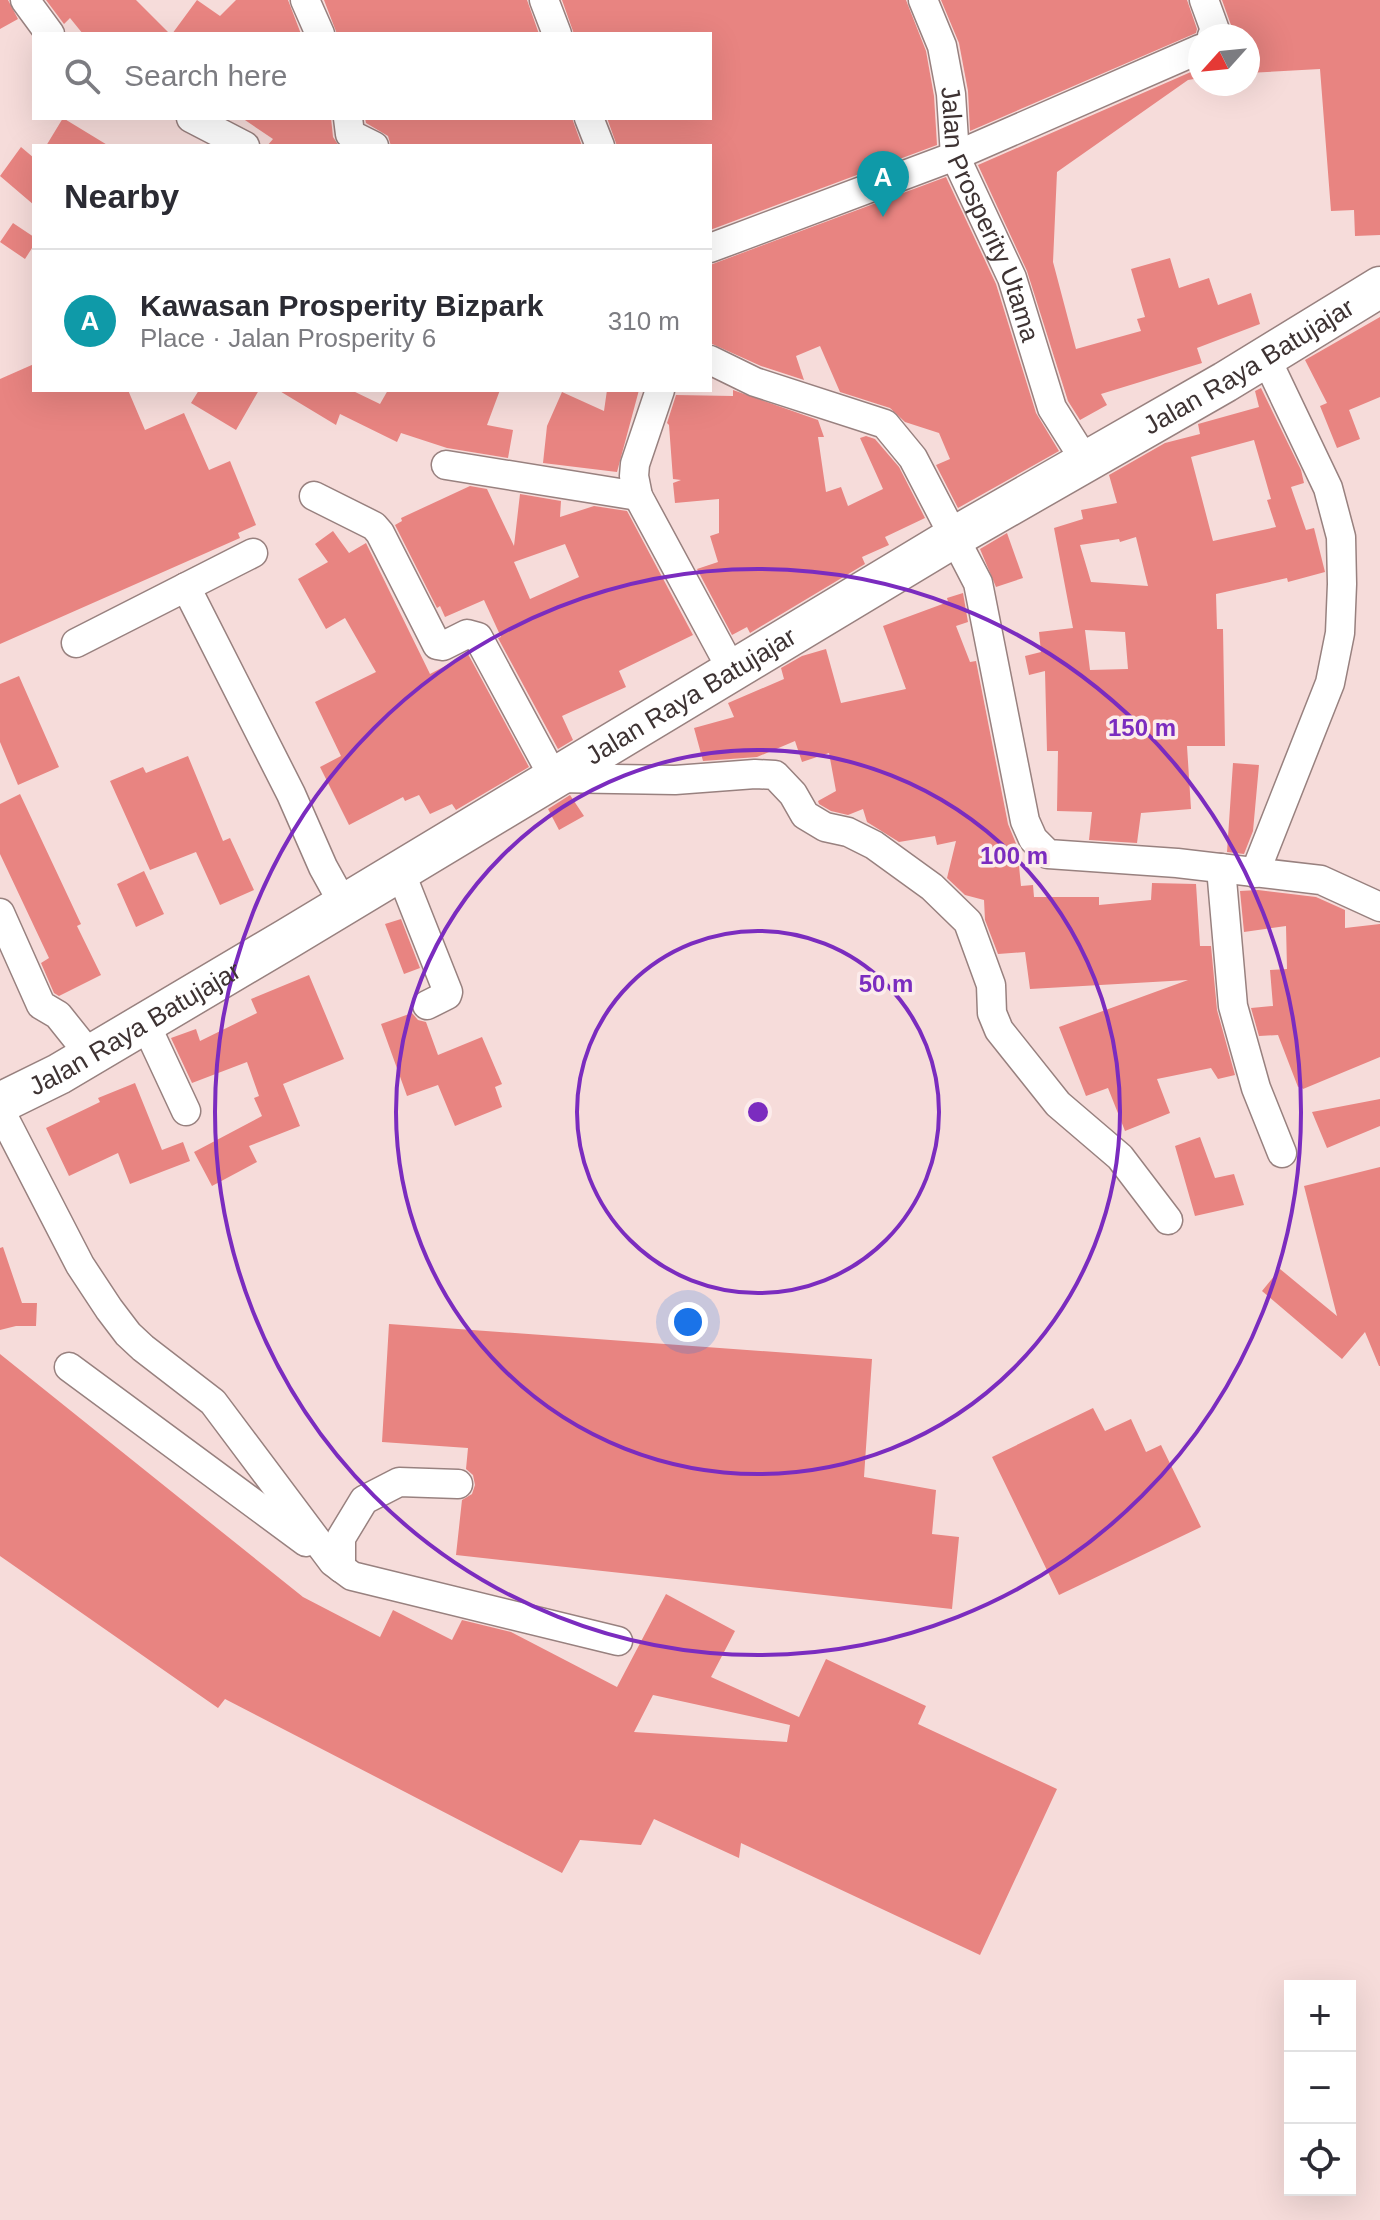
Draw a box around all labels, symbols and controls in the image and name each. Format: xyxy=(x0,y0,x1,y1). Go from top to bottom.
north arrow xyxy=(1188,24,1260,96)
search box xyxy=(32,32,712,120)
icon: search xyxy=(60,54,104,98)
text: Search here xyxy=(124,59,287,92)
street label: Jalan Prosperity Utama xyxy=(935,84,1046,346)
pin: A xyxy=(857,151,909,217)
text: Nearby xyxy=(64,177,179,215)
text: Kawasan Prosperity Bizpark xyxy=(140,289,544,322)
street label: Jalan Raya Batujajar xyxy=(1138,292,1360,441)
text: A xyxy=(81,306,99,336)
text: 310 m xyxy=(608,306,680,336)
text: Place · Jalan Prosperity 6 xyxy=(140,323,436,353)
street label: Jalan Raya Batujajar xyxy=(580,621,802,771)
text: 150 m xyxy=(1108,714,1176,741)
text: 100 m xyxy=(980,842,1048,869)
street label: Jalan Raya Batujajar xyxy=(24,955,246,1101)
text: 50 m xyxy=(859,970,913,997)
centre of rings xyxy=(744,1098,772,1126)
your location xyxy=(668,1302,708,1342)
map controls xyxy=(1284,1980,1356,2196)
button: + xyxy=(1284,1980,1356,2052)
button: − xyxy=(1284,2052,1356,2124)
button: locate xyxy=(1284,2124,1356,2196)

